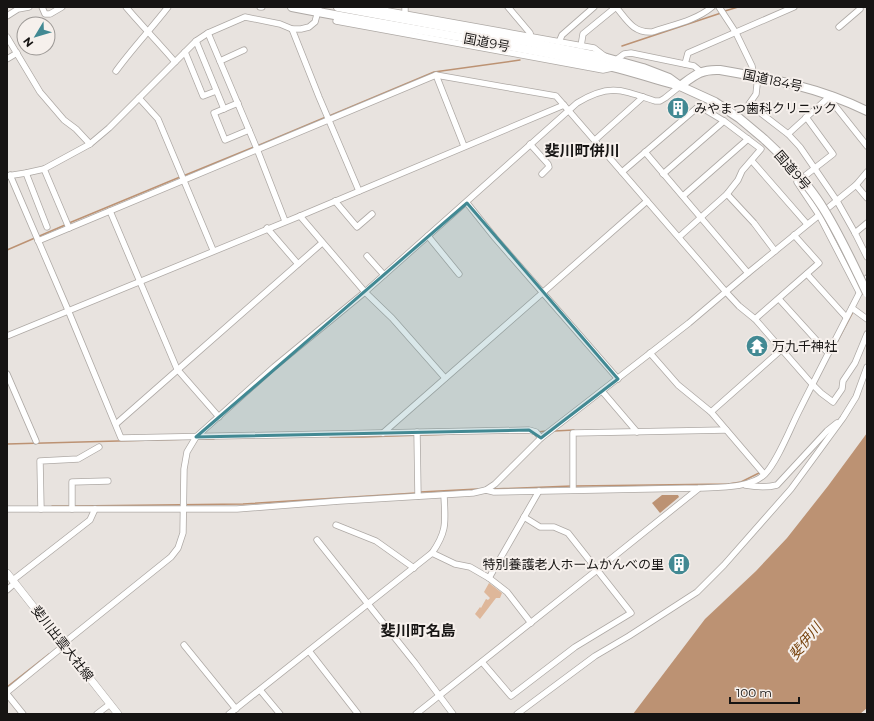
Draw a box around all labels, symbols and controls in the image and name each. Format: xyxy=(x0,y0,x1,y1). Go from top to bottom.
north arrow xyxy=(16,16,56,56)
street label: 国道9号 xyxy=(462,30,512,54)
text: N xyxy=(20,34,36,50)
street label: 国道184号 xyxy=(742,66,804,94)
building icon: みやまつ歯科クリニック xyxy=(665,95,691,121)
place label: みやまつ歯科クリニック xyxy=(694,100,837,116)
district label: 斐川町併川 xyxy=(544,141,620,160)
street label: 国道9号 xyxy=(772,147,814,193)
temple icon: 万九千神社 xyxy=(744,333,770,359)
place label: 万九千神社 xyxy=(772,338,837,354)
building icon: 特別養護老人ホームかんべの里 xyxy=(666,551,692,577)
place label: 特別養護老人ホームかんべの里 xyxy=(482,556,664,572)
street label: 斐川出雲大社線 xyxy=(29,602,97,684)
water label: 斐伊川 xyxy=(785,617,826,663)
district label: 斐川町名島 xyxy=(380,621,456,640)
scale bar xyxy=(730,679,799,705)
text: 100 m xyxy=(736,685,772,700)

